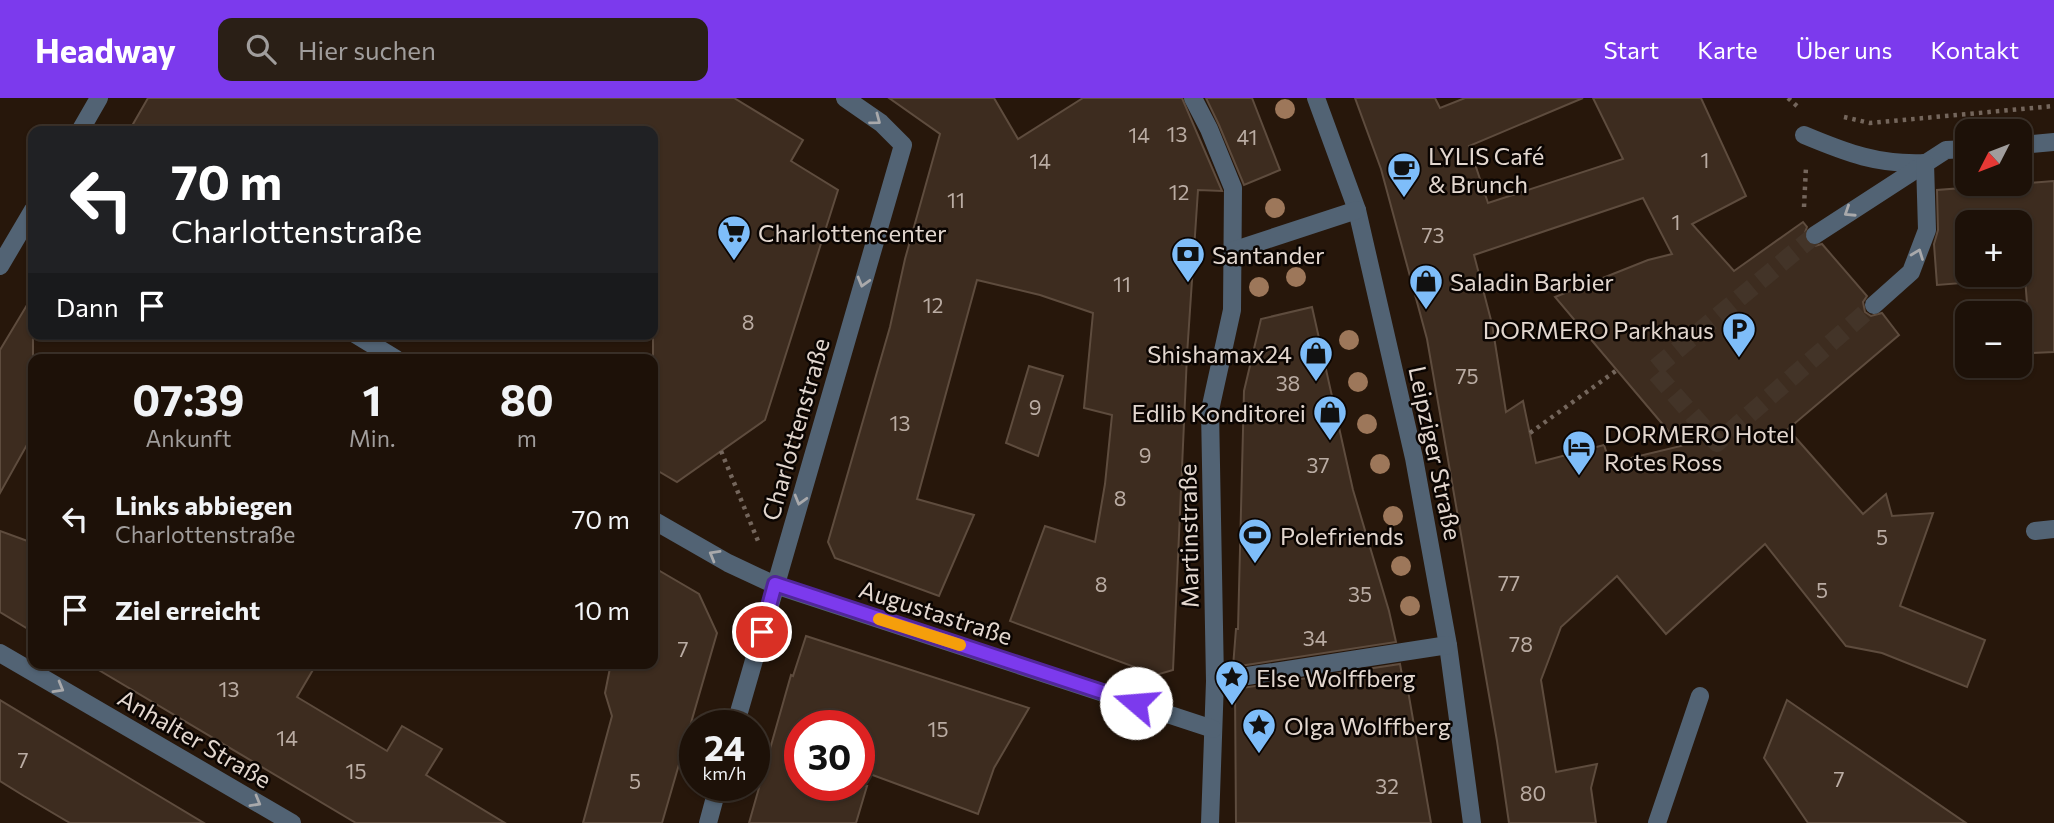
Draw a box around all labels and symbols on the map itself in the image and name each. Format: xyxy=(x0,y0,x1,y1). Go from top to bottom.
one-way arrow xyxy=(868,111,880,124)
north arrow xyxy=(1955,119,2032,196)
house number: 13 xyxy=(1167,121,1187,146)
house number: 14 xyxy=(1128,122,1150,147)
house number: 41 xyxy=(1237,124,1257,149)
place label: LYLIS Café & Brunch xyxy=(1428,141,1544,198)
house number: 1 xyxy=(1701,147,1709,172)
house number: 14 xyxy=(1029,148,1051,173)
cafe icon: LYLIS Café & Brunch xyxy=(1385,150,1423,199)
house number: 12 xyxy=(1169,179,1189,204)
house number: 11 xyxy=(947,187,965,212)
one-way arrow xyxy=(1844,204,1857,217)
house number: 1 xyxy=(1672,209,1680,234)
supermarket icon: Charlottencenter xyxy=(715,213,753,262)
place label: Charlottencenter xyxy=(758,218,947,247)
house number: 73 xyxy=(1421,222,1445,247)
bank icon: Santander xyxy=(1169,235,1207,284)
place label: Santander xyxy=(1212,240,1325,269)
one-way arrow xyxy=(1910,249,1924,261)
shop icon: Saladin Barbier xyxy=(1407,262,1445,311)
place label: Saladin Barbier xyxy=(1450,267,1614,296)
house number: 11 xyxy=(1113,271,1131,296)
one-way arrow xyxy=(857,275,872,287)
house number: 12 xyxy=(923,292,943,317)
house number: 8 xyxy=(742,309,754,334)
parking icon: DORMERO Parkhaus xyxy=(1720,310,1758,359)
place label: DORMERO Parkhaus xyxy=(1483,315,1714,344)
street label: Charlottenstraße xyxy=(755,334,835,524)
shop icon: Shishamax24 xyxy=(1297,334,1335,383)
place label: Shishamax24 xyxy=(1147,339,1292,368)
street label: Leipziger Straße xyxy=(1403,363,1469,543)
house number: 75 xyxy=(1455,363,1479,388)
house number: 38 xyxy=(1276,370,1300,395)
shop icon: Edlib Konditorei xyxy=(1311,393,1349,442)
house number: 9 xyxy=(1029,394,1041,419)
place label: Edlib Konditorei xyxy=(1131,398,1306,427)
house number: 13 xyxy=(890,410,910,435)
place label: DORMERO Hotel Rotes Ross xyxy=(1604,419,1795,476)
hotel icon: DORMERO Hotel Rotes Ross xyxy=(1560,428,1598,477)
house number: 9 xyxy=(1139,442,1151,467)
house number: 37 xyxy=(1307,452,1329,477)
street label: Martinstraße xyxy=(1172,464,1204,608)
house number: 8 xyxy=(1114,485,1126,510)
one-way arrow xyxy=(794,494,808,506)
sports icon: Polefriends xyxy=(1236,516,1274,565)
place label: Polefriends xyxy=(1280,521,1404,550)
house number: 5 xyxy=(1876,524,1888,549)
one-way arrow xyxy=(709,550,721,563)
house number: 77 xyxy=(1498,570,1520,595)
house number: 8 xyxy=(1095,571,1107,596)
street label: Augustastraße xyxy=(856,574,1016,650)
house number: 5 xyxy=(1816,577,1828,602)
house number: 35 xyxy=(1348,581,1372,606)
pin xyxy=(732,602,792,662)
house number: 34 xyxy=(1303,625,1328,650)
house number: 78 xyxy=(1509,631,1533,656)
house number: 7 xyxy=(677,636,689,661)
place icon: Else Wolffberg xyxy=(1213,658,1251,707)
place label: Else Wolffberg xyxy=(1256,663,1416,692)
position arrow xyxy=(1099,666,1173,740)
house number: 13 xyxy=(219,676,239,701)
one-way arrow xyxy=(51,679,64,692)
street label: Anhalter Straße xyxy=(113,682,277,794)
place icon: Olga Wolffberg xyxy=(1240,706,1278,755)
speed limit sign: 30 xyxy=(784,710,875,801)
place label: Olga Wolffberg xyxy=(1284,711,1451,740)
house number: 15 xyxy=(927,716,949,741)
house number: 14 xyxy=(276,725,298,750)
house number: 7 xyxy=(17,747,29,772)
house number: 15 xyxy=(345,758,367,783)
house number: 7 xyxy=(1833,766,1845,791)
house number: 5 xyxy=(629,768,641,793)
house number: 32 xyxy=(1375,773,1399,798)
house number: 80 xyxy=(1520,780,1546,805)
one-way arrow xyxy=(248,794,261,807)

